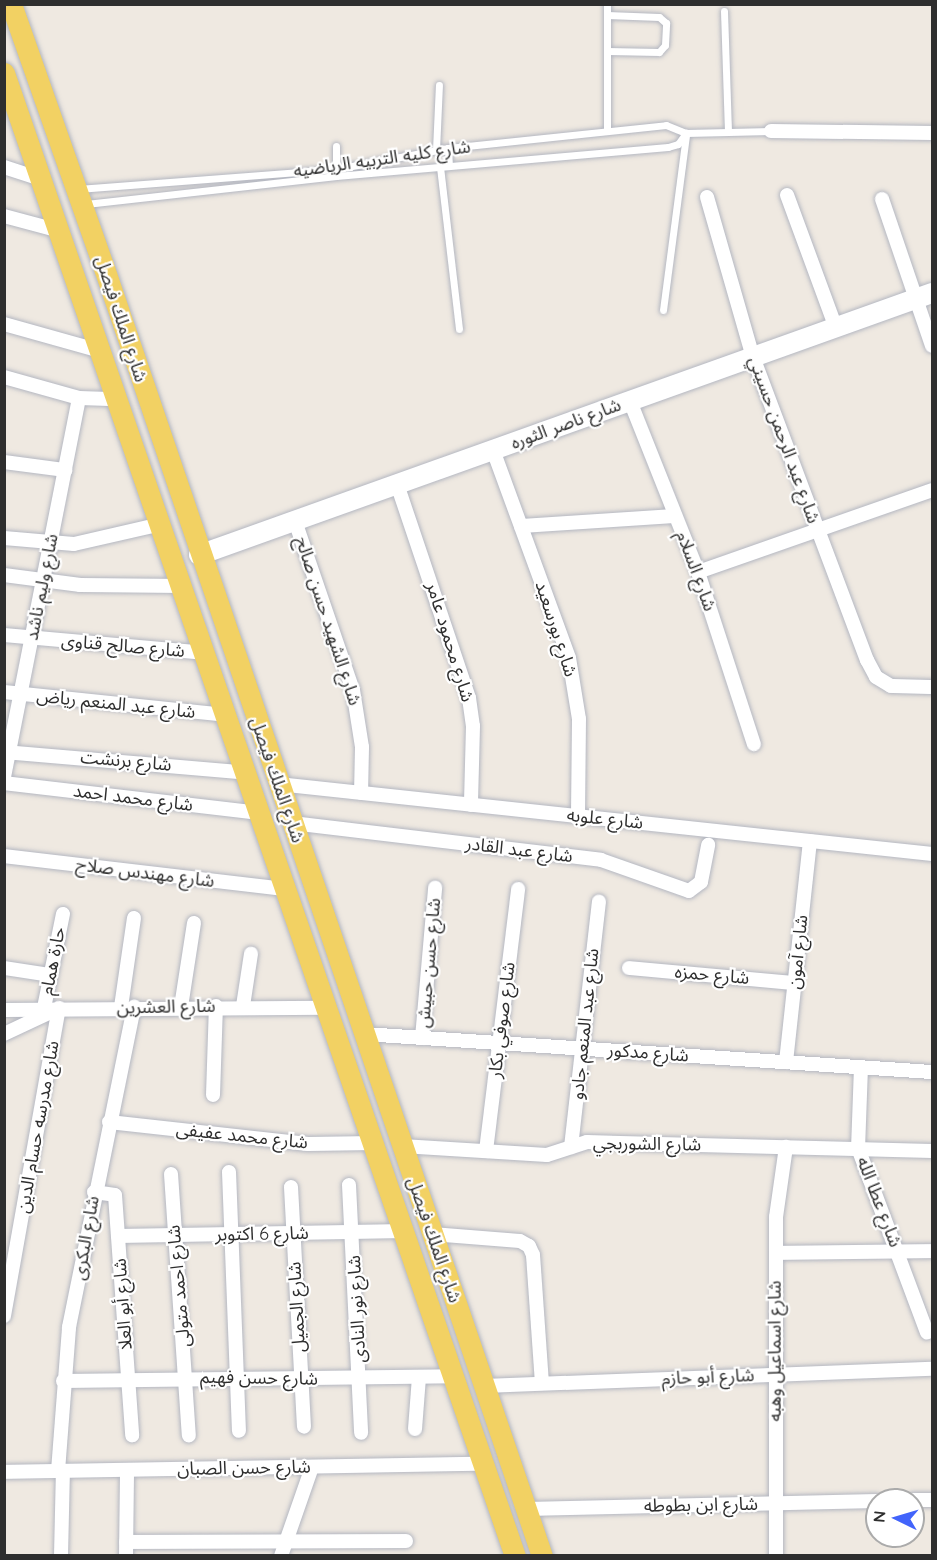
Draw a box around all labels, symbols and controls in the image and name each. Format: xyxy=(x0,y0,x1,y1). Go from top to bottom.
street label: شارع كليه التربيه الرياضيه xyxy=(292,136,472,182)
street label: شارع الملك فيصل xyxy=(90,253,152,385)
street label: شارع عبد الرحمن حسيني xyxy=(744,354,824,526)
street label: شارع ناصر الثوره xyxy=(508,394,624,454)
street label: شارع السلام xyxy=(672,528,720,614)
street label: شارع وليم ناشد xyxy=(21,532,63,642)
street label: شارع الشهيد حسن صالح xyxy=(290,534,366,708)
street label: شارع بورسعيد xyxy=(530,578,582,680)
street label: شارع محمود عامر xyxy=(422,579,478,705)
street label: شارع صالح قناوى xyxy=(60,630,186,662)
street label: شارع عبد المنعم رياض xyxy=(35,685,197,723)
street label: شارع الملك فيصل xyxy=(245,714,309,846)
street label: شارع برنشت xyxy=(80,746,172,776)
street label: شارع محمد احمد xyxy=(72,780,194,816)
street label: شارع علوبه xyxy=(566,804,644,834)
street label: شارع عبد القادر xyxy=(464,833,574,867)
street label: شارع مهندس صلاح xyxy=(74,854,216,892)
street label: شارع حسن حبيش xyxy=(413,897,445,1029)
street label: شارع آمون xyxy=(783,914,813,990)
street label: حارة همام xyxy=(36,925,70,997)
street label: شارع عبد المنعم جادو xyxy=(566,947,604,1101)
street label: شارع صوفي بكار xyxy=(484,961,520,1079)
street label: شارع حمزه xyxy=(674,961,750,989)
street label: شارع العشرين xyxy=(116,995,216,1019)
street label: شارع مدرسه حسام الدين xyxy=(12,1039,64,1215)
street label: شارع مدكور xyxy=(607,1039,689,1067)
street label: شارع محمد عفيفى xyxy=(175,1118,309,1154)
street label: شارع الشوربجي xyxy=(593,1132,701,1156)
street label: شارع عطا الله xyxy=(852,1154,906,1250)
street label: شارع الملك فيصل xyxy=(402,1174,466,1306)
street label: شارع البكرى xyxy=(68,1194,104,1282)
street label: شارع 6 اكتوبر xyxy=(215,1222,309,1246)
street label: شارع احمد متولى xyxy=(163,1224,195,1348)
street label: شارع نور النادى xyxy=(343,1255,371,1363)
street label: شارع أبو العلا xyxy=(109,1258,137,1350)
street label: شارع الجميل xyxy=(284,1261,310,1353)
street label: شارع اسماعيل وهبه xyxy=(764,1280,786,1422)
street label: شارع أبو حازم xyxy=(661,1365,755,1389)
street label: شارع حسن فهيم xyxy=(200,1366,318,1390)
street label: شارع حسن الصبان xyxy=(177,1456,311,1480)
north arrow xyxy=(865,1488,925,1548)
street label: شارع ابن بطوطه xyxy=(644,1493,758,1517)
text: N xyxy=(869,1510,890,1523)

